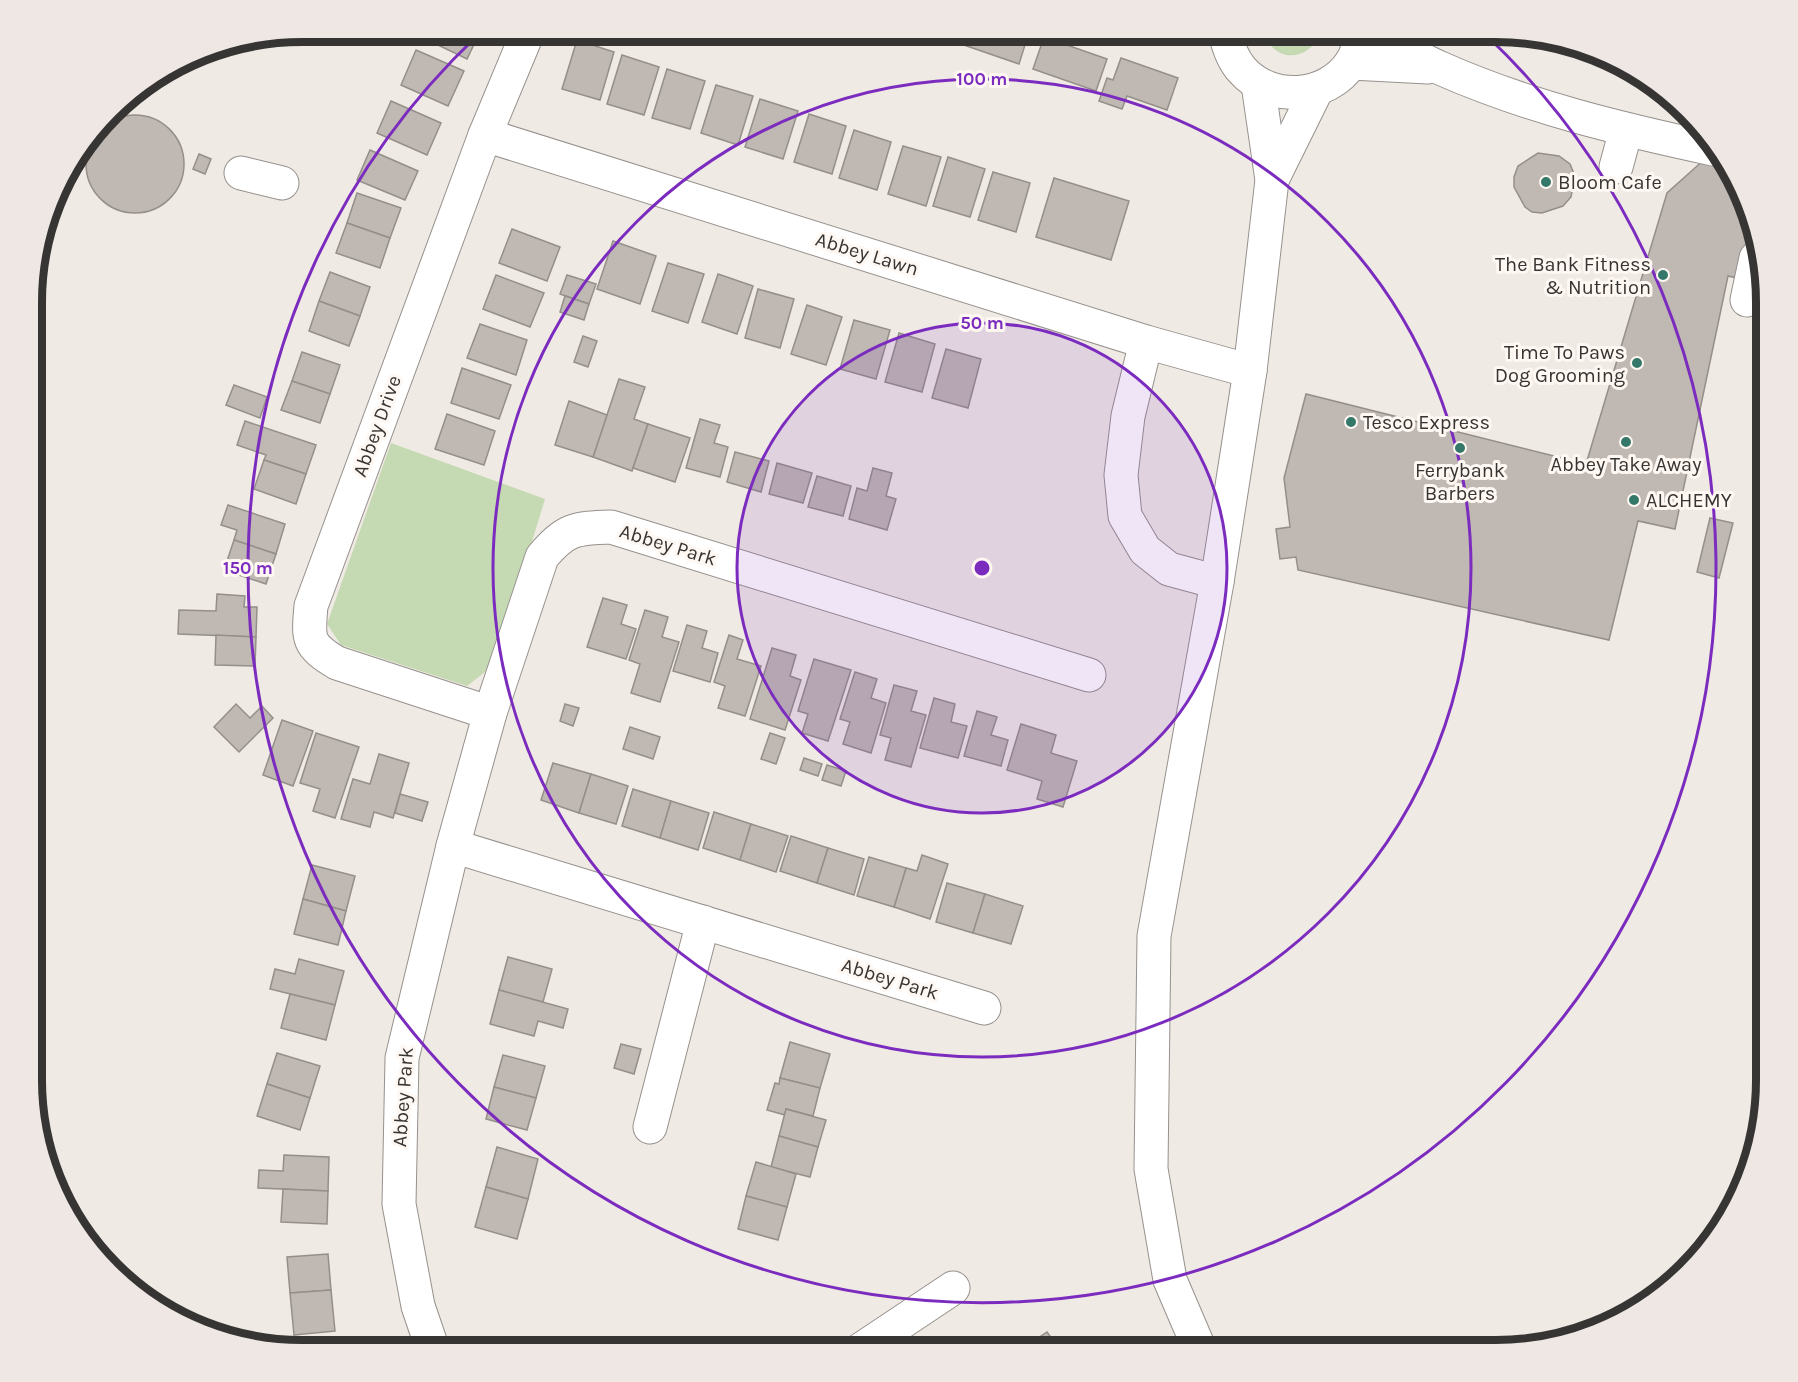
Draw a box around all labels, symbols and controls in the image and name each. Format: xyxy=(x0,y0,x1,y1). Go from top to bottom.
text: 100 m xyxy=(957,68,1007,90)
place label: Bloom Cafe xyxy=(1558,171,1662,194)
marker: Bloom Cafe xyxy=(1539,175,1553,189)
street label: Abbey Lawn xyxy=(813,227,921,281)
place label: The Bank Fitness & Nutrition xyxy=(1495,253,1651,299)
marker: The Bank Fitness & Nutrition xyxy=(1656,268,1670,282)
text: 50 m xyxy=(960,312,1004,334)
place label: Time To Paws Dog Grooming xyxy=(1495,341,1625,387)
marker: Time To Paws Dog Grooming xyxy=(1630,356,1644,370)
street label: Abbey Drive xyxy=(348,372,406,480)
place label: Tesco Express xyxy=(1363,411,1490,434)
marker: Tesco Express xyxy=(1344,415,1358,429)
marker: Abbey Take Away xyxy=(1619,435,1633,449)
marker: Ferrybank Barbers xyxy=(1453,441,1467,455)
place label: Abbey Take Away xyxy=(1551,453,1701,476)
place label: Ferrybank Barbers xyxy=(1415,459,1505,505)
place label: ALCHEMY xyxy=(1646,489,1732,512)
marker: ALCHEMY xyxy=(1627,493,1641,507)
street label: Abbey Park xyxy=(617,519,719,571)
text: 150 m xyxy=(223,557,273,579)
centre of rings xyxy=(972,558,992,578)
street label: Abbey Park xyxy=(839,953,941,1005)
street label: Abbey Park xyxy=(388,1046,418,1148)

